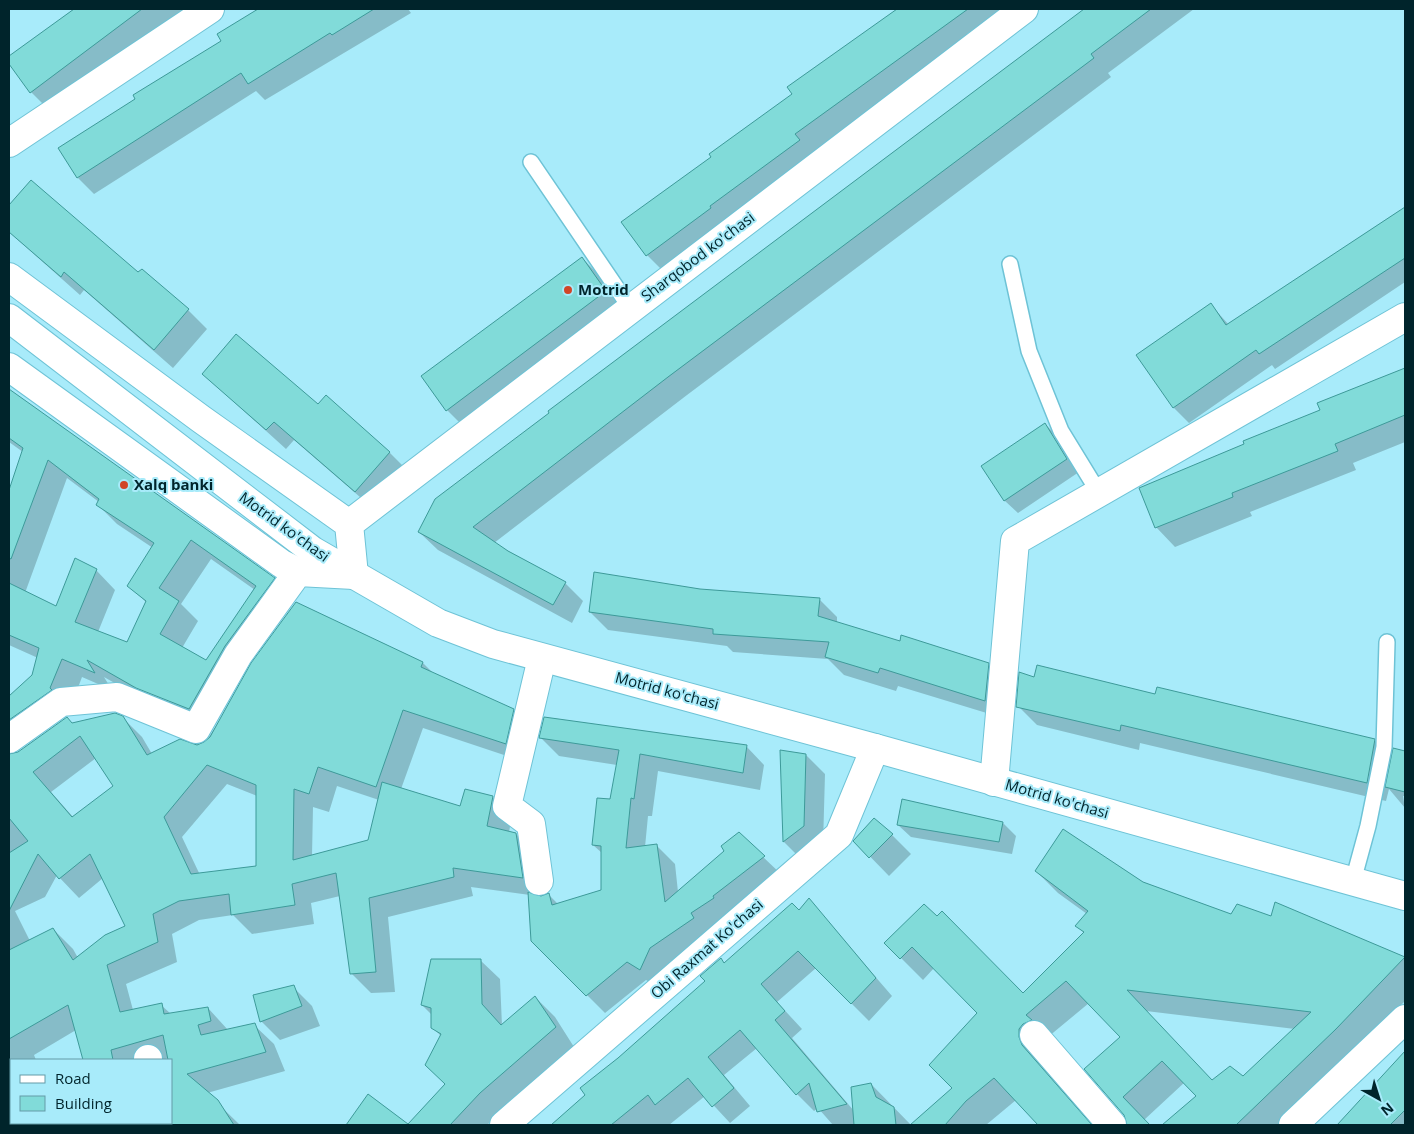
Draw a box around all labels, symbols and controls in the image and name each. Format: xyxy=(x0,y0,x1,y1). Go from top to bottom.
street label: Sharqobod ko'chasi xyxy=(637,207,758,305)
place label: Motrid xyxy=(578,279,629,299)
marker: Motrid xyxy=(562,284,574,296)
place label: Xalq banki xyxy=(134,474,213,494)
marker: Xalq banki xyxy=(118,479,130,491)
street label: Motrid ko'chasi xyxy=(236,487,334,566)
street label: Motrid ko'chasi xyxy=(613,667,721,714)
street label: Motrid ko'chasi xyxy=(1003,774,1111,822)
street label: Obi Raxmat Ko'chasi xyxy=(646,894,767,1003)
legend xyxy=(10,1059,172,1124)
text: Road xyxy=(55,1068,91,1088)
north arrow xyxy=(1354,1074,1404,1124)
text: Building xyxy=(55,1093,112,1113)
text: N xyxy=(1377,1099,1398,1120)

